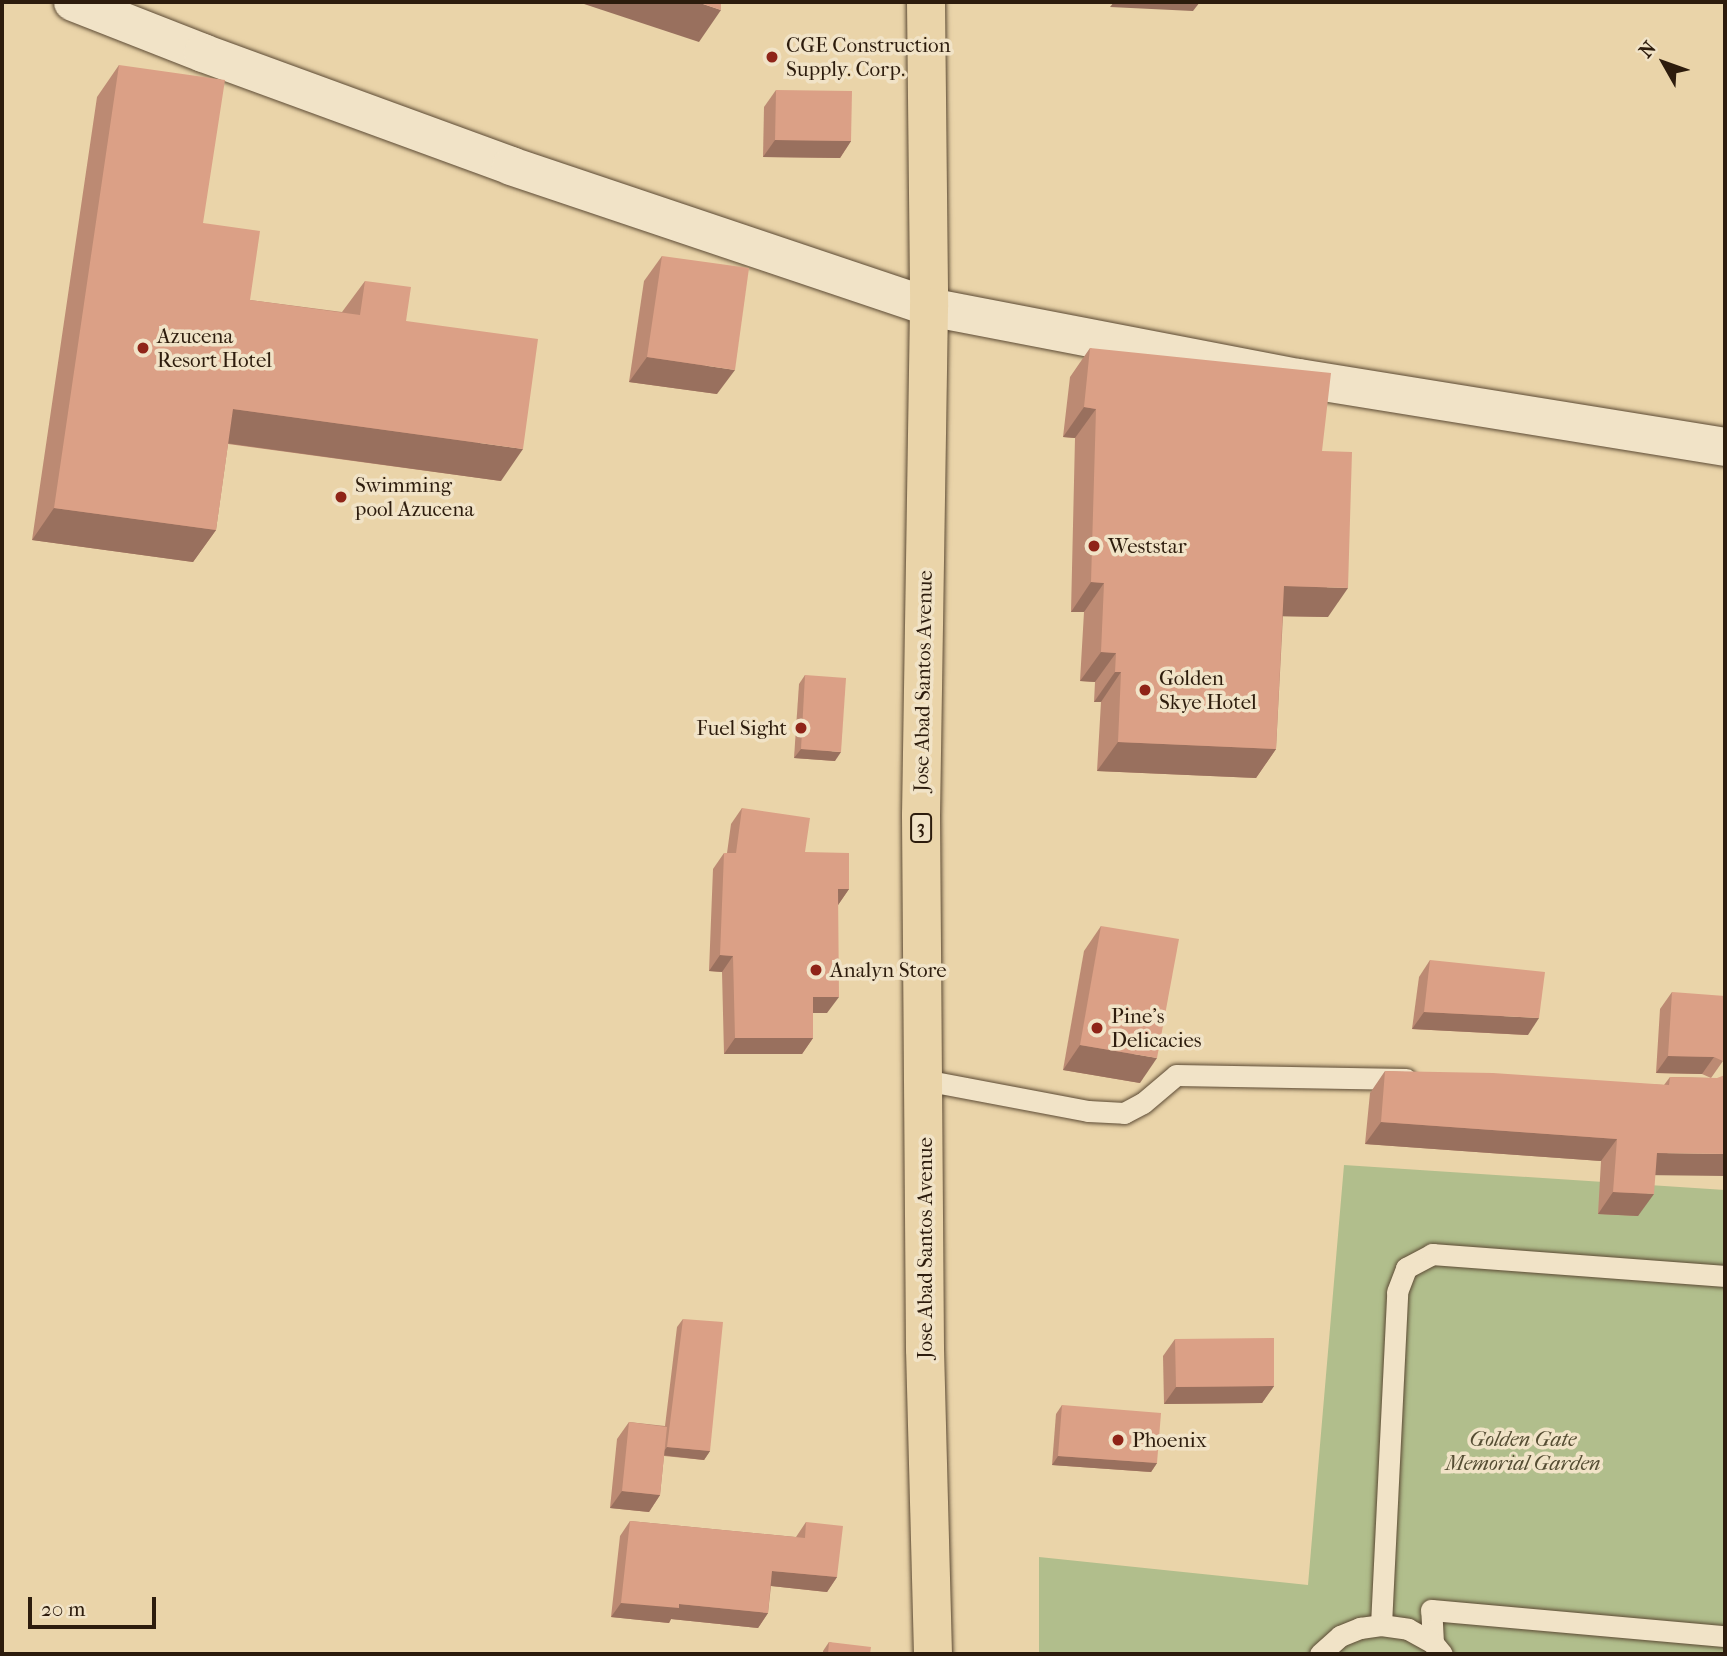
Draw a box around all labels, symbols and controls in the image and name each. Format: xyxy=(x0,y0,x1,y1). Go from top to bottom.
north arrow xyxy=(1629,28,1699,98)
place label: CGE Construction Supply. Corp. xyxy=(786,32,951,82)
text: N xyxy=(1635,37,1661,62)
marker: CGE Construction Supply. Corp. xyxy=(764,49,780,65)
place label: Azucena Resort Hotel xyxy=(157,323,272,373)
marker: Azucena Resort Hotel xyxy=(135,340,151,356)
place label: Swimming pool Azucena xyxy=(355,472,474,522)
marker: Swimming pool Azucena xyxy=(333,489,349,505)
place label: Weststar xyxy=(1108,533,1187,559)
marker: Weststar xyxy=(1086,538,1102,554)
street label: Jose Abad Santos Avenue xyxy=(908,570,938,792)
place label: Golden Skye Hotel xyxy=(1159,665,1257,715)
marker: Golden Skye Hotel xyxy=(1137,682,1153,698)
place label: Fuel Sight xyxy=(696,715,787,741)
marker: Fuel Sight xyxy=(793,720,809,736)
road number: 3 xyxy=(909,813,933,844)
place label: Analyn Store xyxy=(830,957,947,983)
marker: Analyn Store xyxy=(808,962,824,978)
place label: Pine's Delicacies xyxy=(1111,1003,1202,1053)
marker: Pine's Delicacies xyxy=(1089,1020,1105,1036)
street label: Jose Abad Santos Avenue xyxy=(912,1137,938,1359)
park label: Golden Gate Memorial Garden xyxy=(1445,1426,1601,1476)
place label: Phoenix xyxy=(1132,1427,1207,1453)
marker: Phoenix xyxy=(1110,1432,1126,1448)
scale bar xyxy=(32,1582,159,1626)
text: 20 m xyxy=(41,1597,85,1621)

